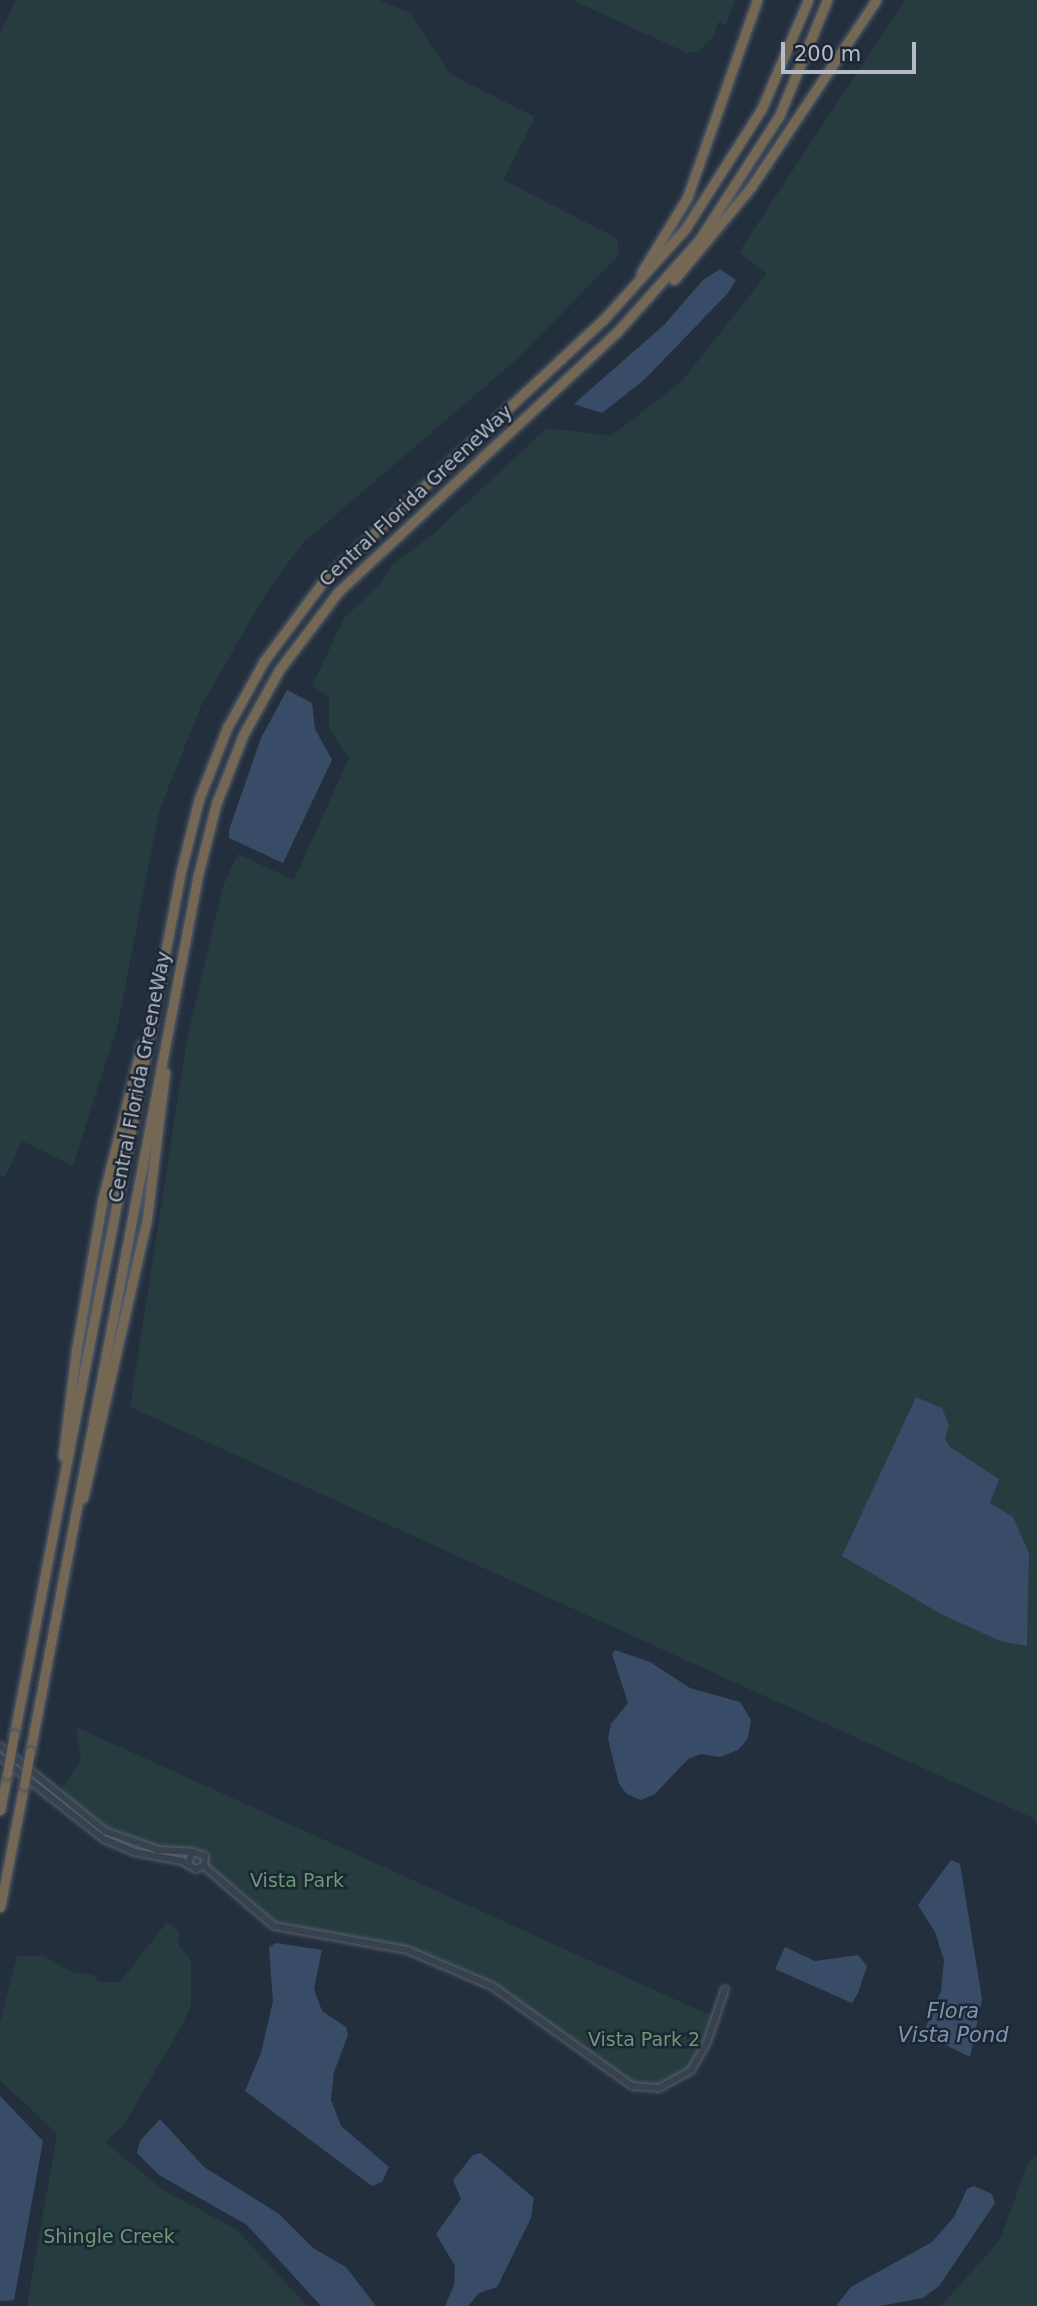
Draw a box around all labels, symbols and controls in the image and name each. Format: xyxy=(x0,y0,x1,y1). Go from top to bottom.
scale bar xyxy=(785,28,920,72)
text: 200 m xyxy=(794,42,861,66)
street label: Central Florida GreeneWay xyxy=(315,401,517,591)
street label: Central Florida GreeneWay xyxy=(104,949,176,1205)
park label: Vista Park xyxy=(250,1870,344,1892)
water label: Flora Vista Pond xyxy=(897,1998,1009,2048)
park label: Vista Park 2 xyxy=(588,2029,700,2051)
park label: Shingle Creek xyxy=(43,2226,175,2248)

